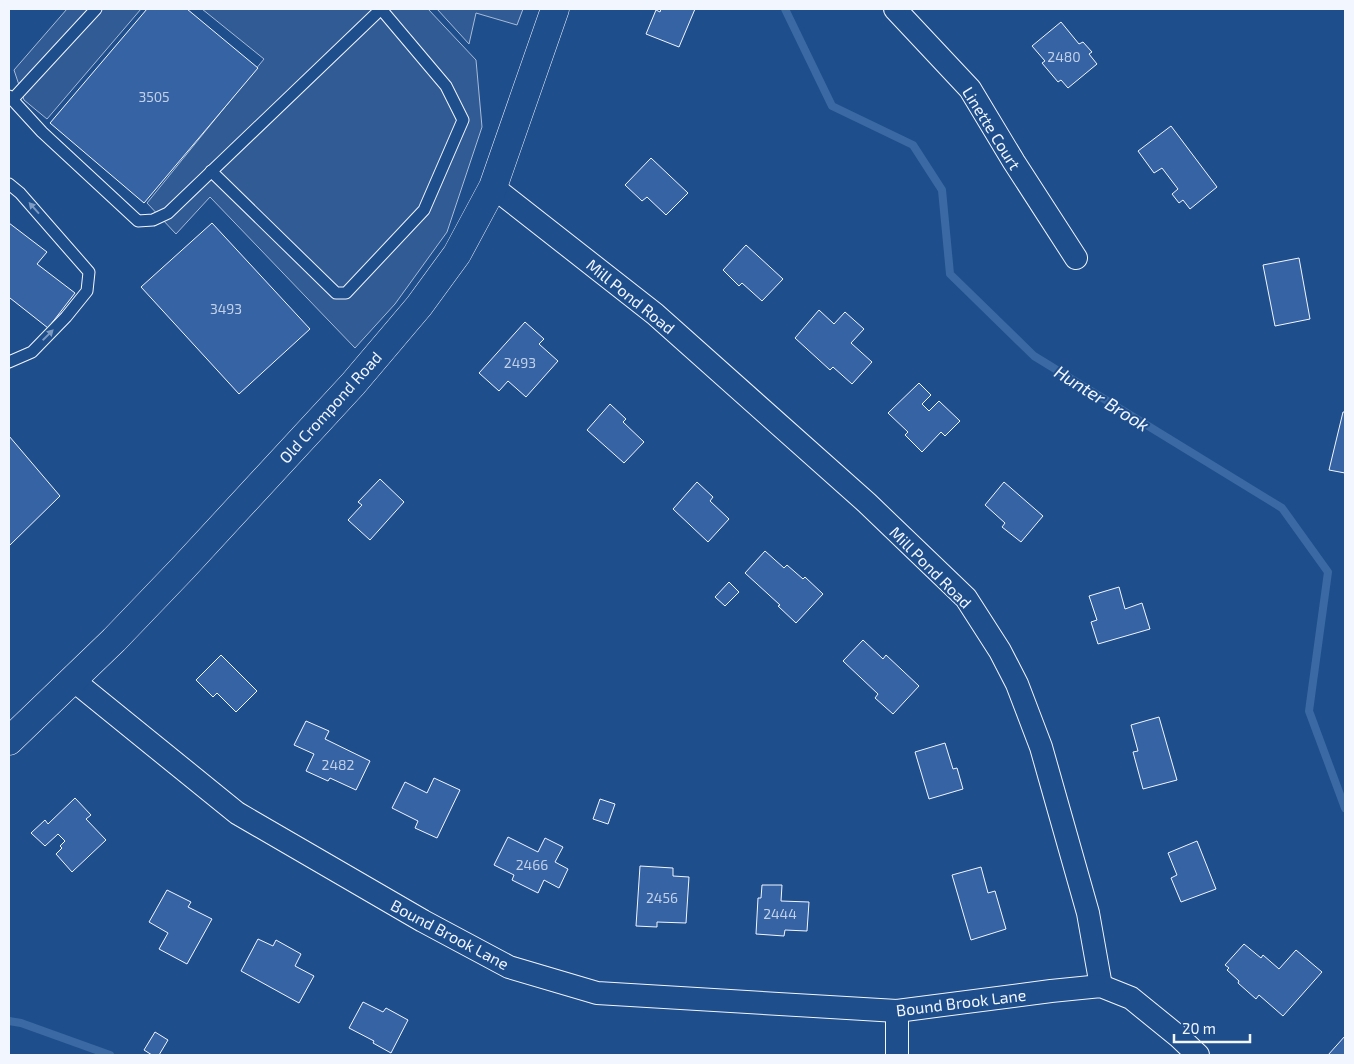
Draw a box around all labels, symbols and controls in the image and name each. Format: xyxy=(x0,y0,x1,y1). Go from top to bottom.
house number: 2480 xyxy=(1047,48,1081,65)
street label: Linette Court xyxy=(959,83,1025,173)
house number: 3505 xyxy=(138,88,170,105)
one-way arrow xyxy=(28,203,40,215)
street label: Mill Pond Road xyxy=(583,255,679,337)
house number: 3493 xyxy=(210,300,242,317)
one-way arrow xyxy=(42,329,54,341)
street label: Old Crompond Road xyxy=(275,347,385,467)
house number: 2493 xyxy=(504,354,536,371)
water label: Hunter Brook xyxy=(1051,360,1153,436)
street label: Mill Pond Road xyxy=(886,522,976,612)
house number: 2482 xyxy=(322,756,355,773)
house number: 2466 xyxy=(516,856,548,873)
house number: 2456 xyxy=(646,889,678,906)
street label: Bound Brook Lane xyxy=(388,895,512,973)
house number: 2444 xyxy=(763,905,797,922)
street label: Bound Brook Lane xyxy=(895,985,1027,1019)
scale bar xyxy=(1174,1012,1250,1044)
text: 20 m xyxy=(1182,1019,1216,1037)

